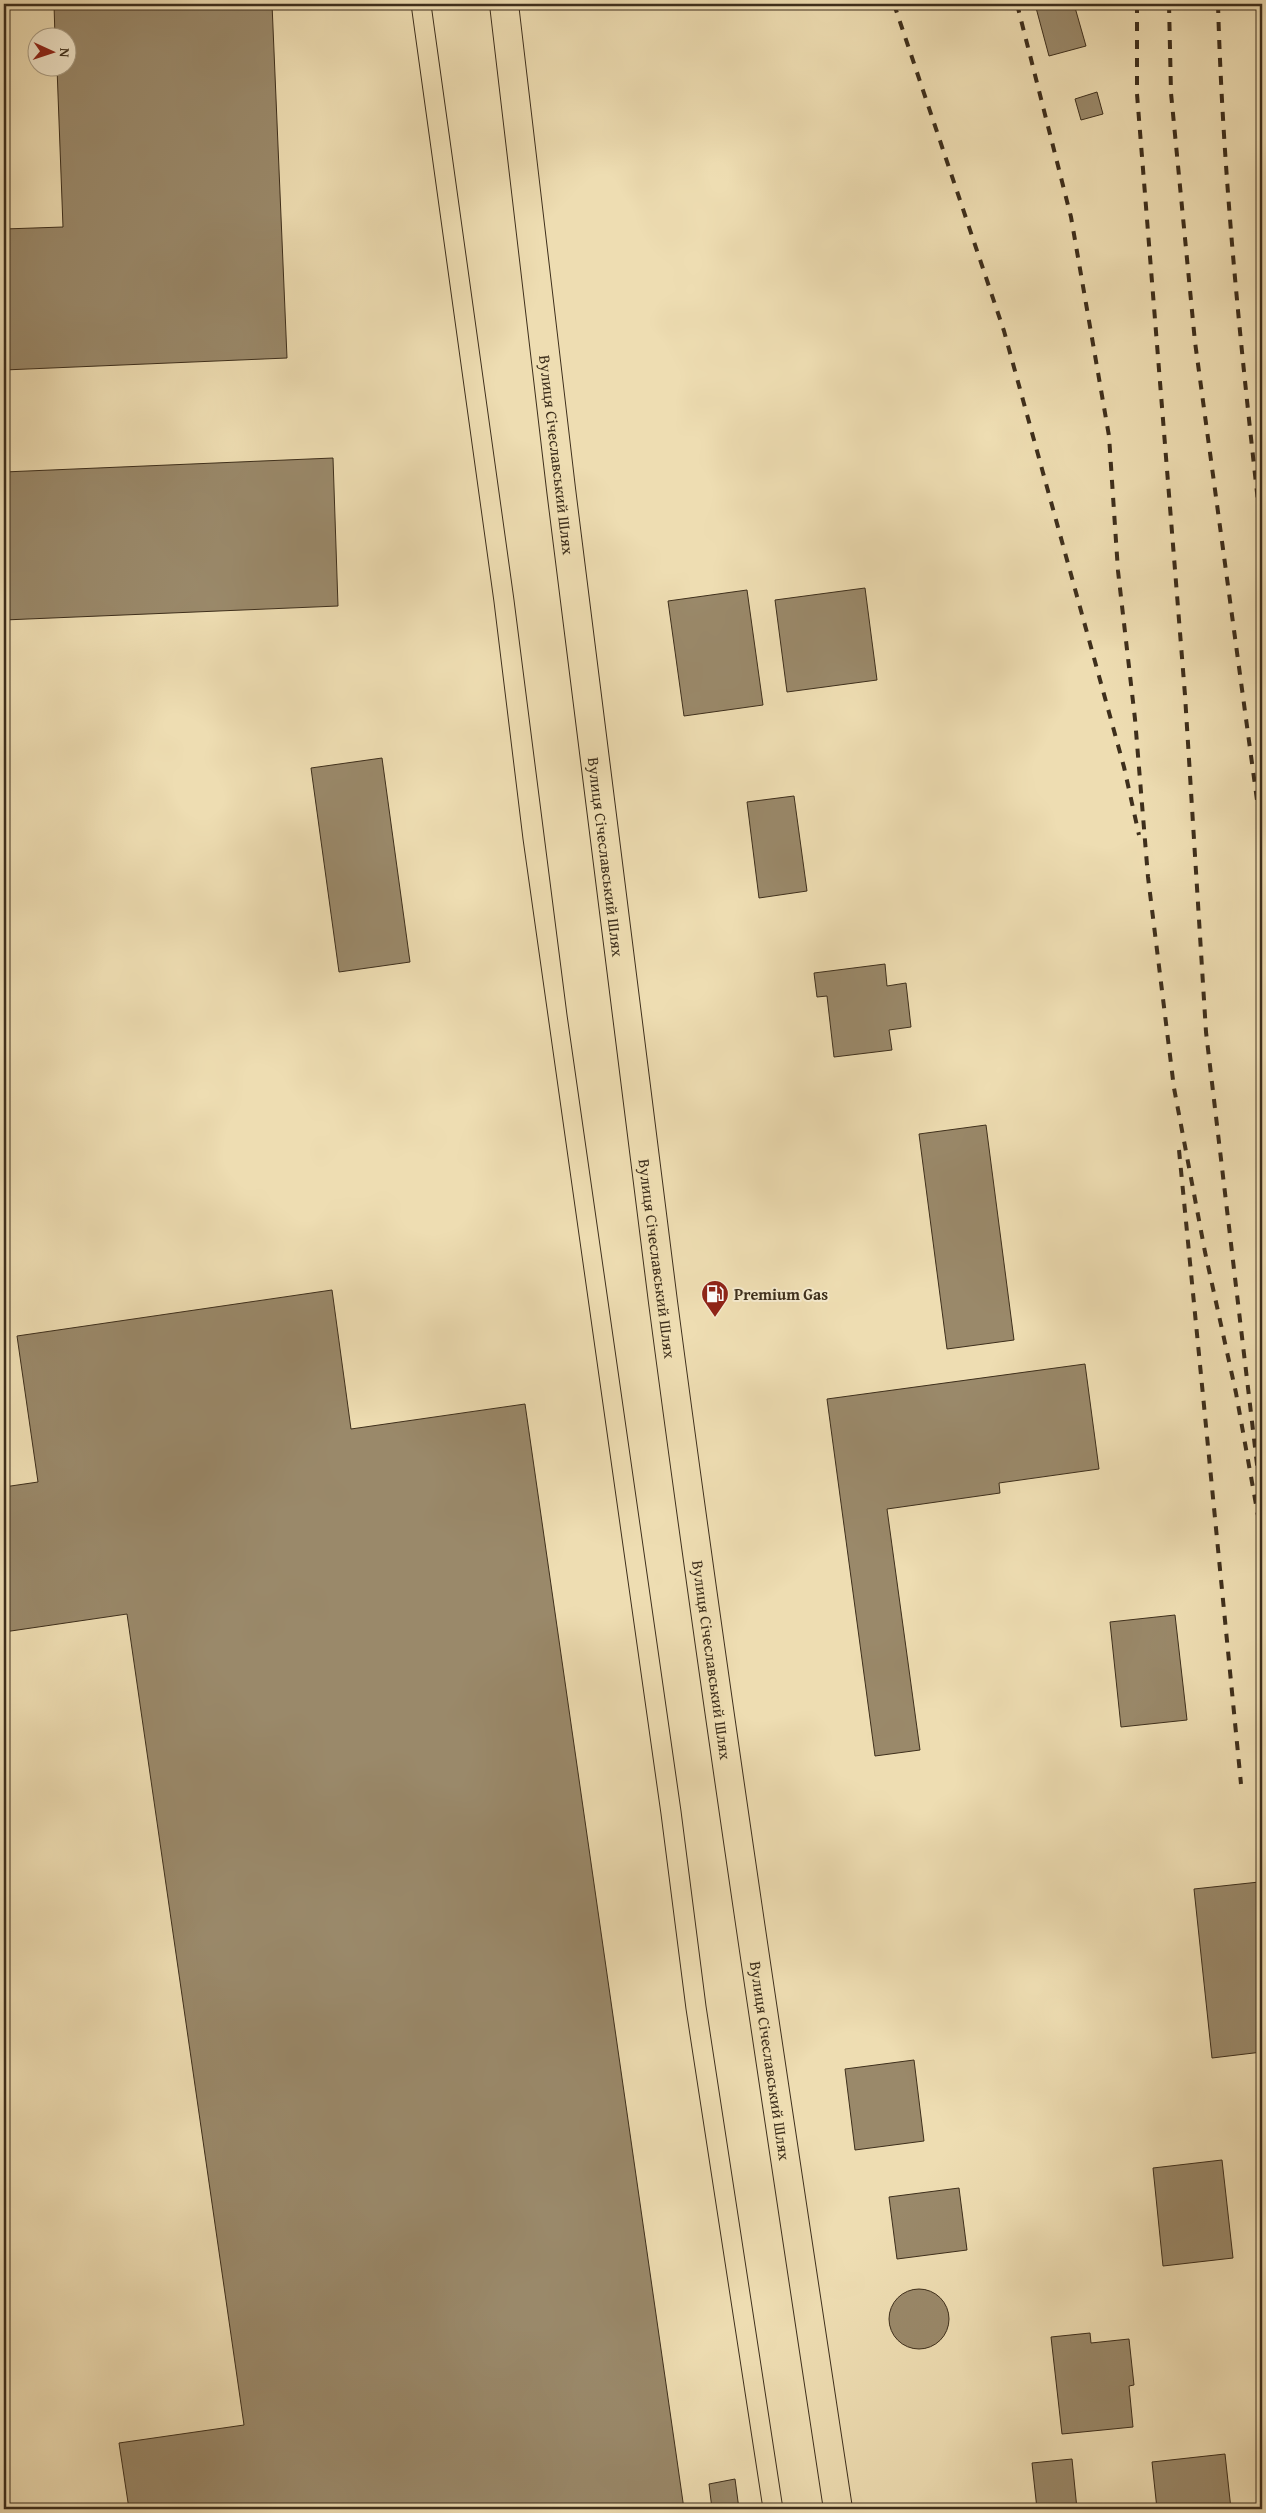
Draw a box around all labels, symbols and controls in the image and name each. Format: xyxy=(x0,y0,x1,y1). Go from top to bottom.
north arrow xyxy=(28,28,78,78)
text: N xyxy=(55,47,75,59)
street label: Вулиця Січеславський Шлях xyxy=(533,354,581,557)
street label: Вулиця Січеславський Шлях xyxy=(582,756,630,959)
street label: Вулиця Січеславський Шлях xyxy=(632,1157,682,1361)
fuel station icon: Premium Gas xyxy=(700,1279,730,1318)
place label: Premium Gas xyxy=(734,1282,828,1306)
street label: Вулиця Січеславський Шлях xyxy=(686,1559,738,1762)
street label: Вулиця Січеславський Шлях xyxy=(744,1960,797,2163)

